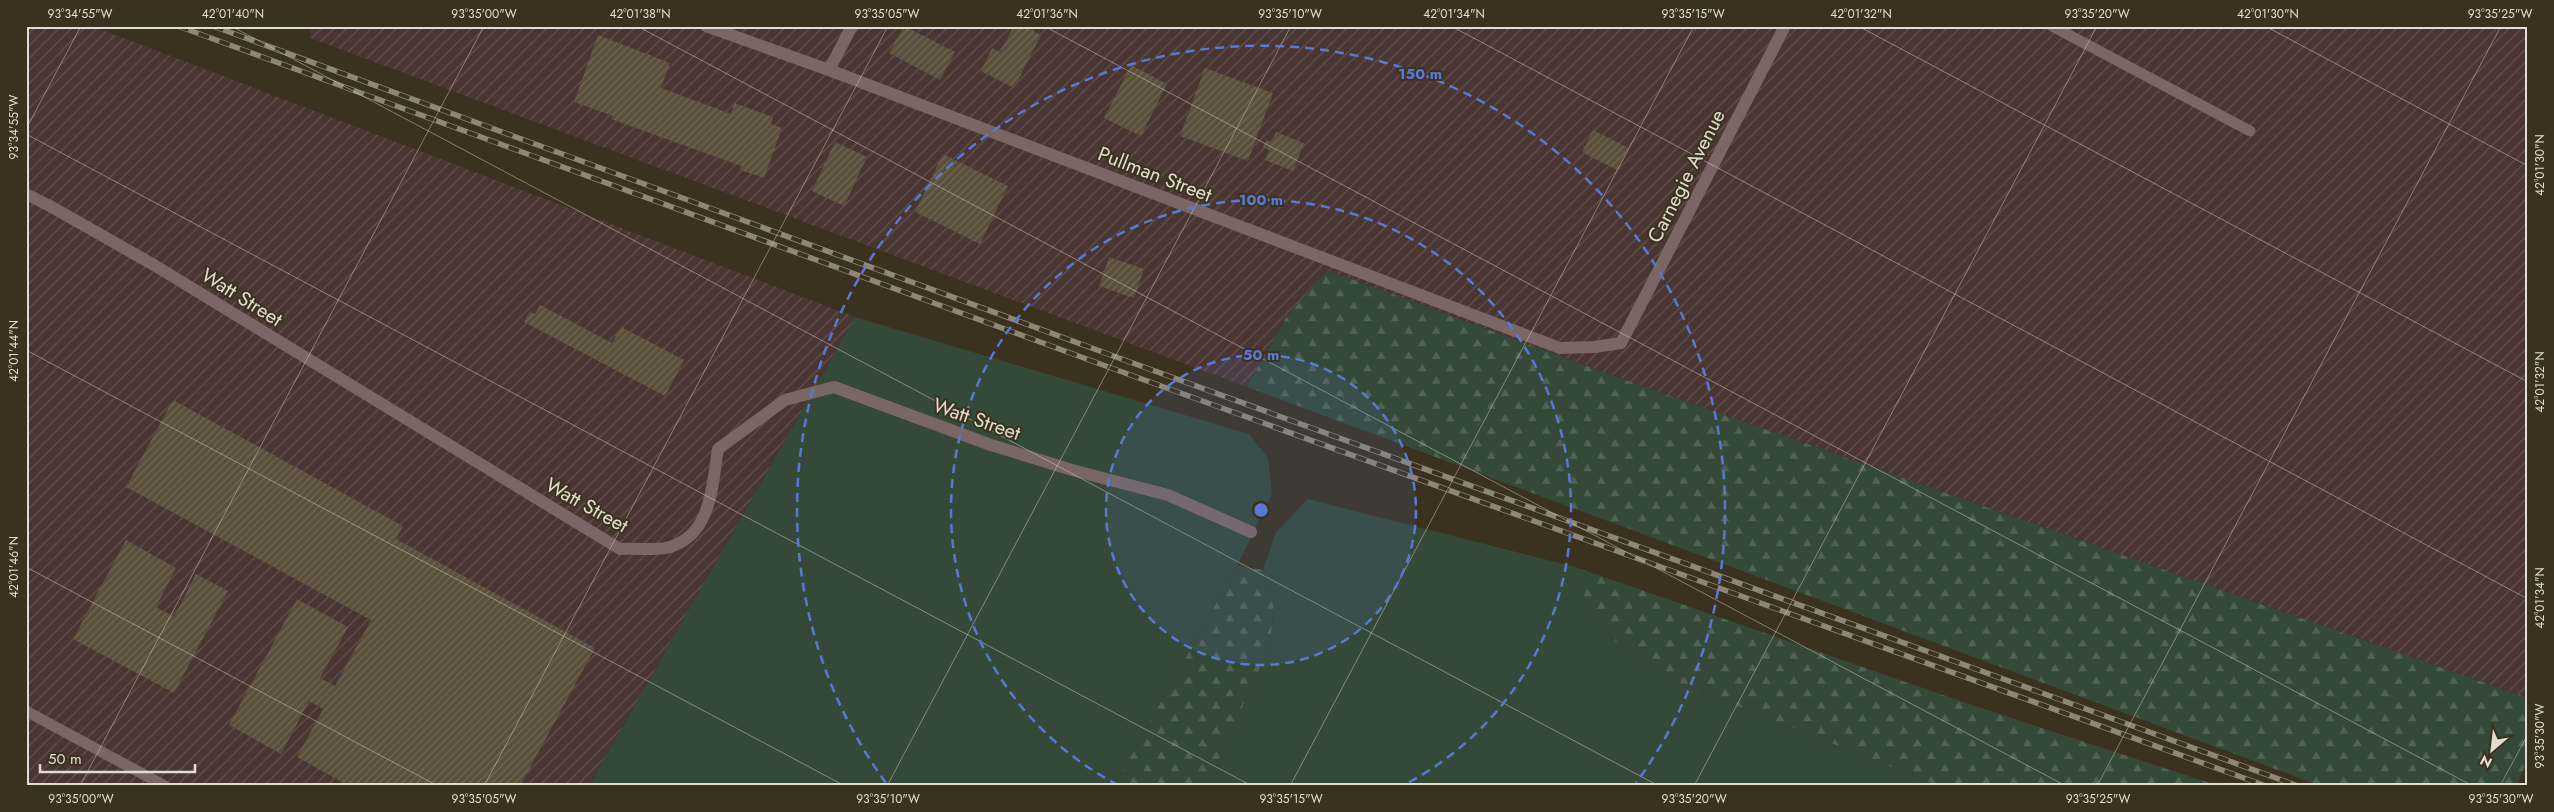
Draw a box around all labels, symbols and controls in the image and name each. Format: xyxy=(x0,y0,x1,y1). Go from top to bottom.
text: 93°34'55"W xyxy=(48,5,113,23)
text: 42°01'40"N xyxy=(202,5,264,23)
text: 93°35'00"W xyxy=(451,5,517,23)
text: 42°01'38"N xyxy=(609,5,671,23)
text: 93°35'05"W xyxy=(855,5,920,23)
text: 42°01'36"N xyxy=(1016,5,1078,23)
text: 93°35'10"W xyxy=(1258,5,1322,23)
text: 42°01'34"N xyxy=(1423,5,1485,23)
text: 93°35'15"W xyxy=(1661,5,1725,23)
text: 42°01'32"N xyxy=(1830,5,1892,23)
text: 93°35'20"W xyxy=(2064,5,2130,23)
text: 42°01'30"N xyxy=(2237,5,2299,23)
text: 93°35'25"W xyxy=(2468,5,2532,23)
text: 150 m xyxy=(1398,63,1442,85)
text: 93°34'55"W xyxy=(5,94,23,159)
street label: Carnegie Avenue xyxy=(1640,105,1733,248)
text: 42°01'30"N xyxy=(2531,134,2549,196)
street label: Pullman Street xyxy=(1094,139,1216,210)
text: 100 m xyxy=(1239,189,1283,211)
street label: Watt Street xyxy=(196,261,288,334)
text: 42°01'44"N xyxy=(5,320,23,382)
text: 50 m xyxy=(1243,344,1279,366)
text: 42°01'32"N xyxy=(2531,351,2549,413)
street label: Watt Street xyxy=(929,391,1025,448)
street label: Watt Street xyxy=(540,471,634,540)
centre of rings xyxy=(1252,501,1270,519)
text: 42°01'46"N xyxy=(5,536,23,598)
text: 42°01'34"N xyxy=(2531,567,2549,629)
text: 93°35'30"W xyxy=(2531,704,2549,768)
north arrow xyxy=(2466,724,2516,774)
scale bar xyxy=(40,742,195,774)
text: 50 m xyxy=(48,748,82,770)
text: N xyxy=(2476,750,2496,773)
text: 93°35'00"W xyxy=(48,790,114,808)
text: 93°35'05"W xyxy=(452,790,517,808)
text: 93°35'10"W xyxy=(856,790,920,808)
text: 93°35'15"W xyxy=(1259,790,1323,808)
text: 93°35'20"W xyxy=(1661,790,1727,808)
text: 93°35'25"W xyxy=(2066,790,2130,808)
text: 93°35'30"W xyxy=(2469,790,2533,808)

